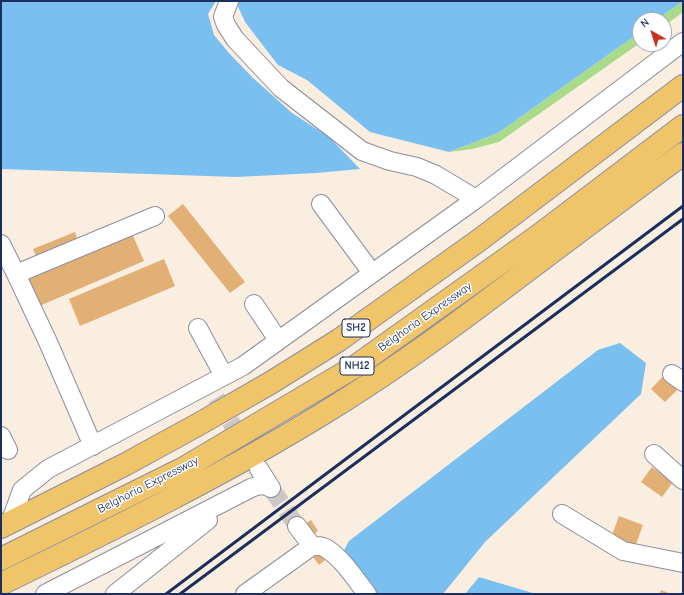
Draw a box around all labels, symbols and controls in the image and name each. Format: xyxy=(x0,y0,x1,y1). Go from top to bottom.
north arrow xyxy=(632,12,672,52)
text: N xyxy=(638,16,652,30)
street label: Belghoria Expressway xyxy=(375,279,475,355)
road number: SH2 xyxy=(342,319,370,337)
road number: NH12 xyxy=(340,357,374,375)
street label: Belghoria Expressway xyxy=(95,453,201,517)

